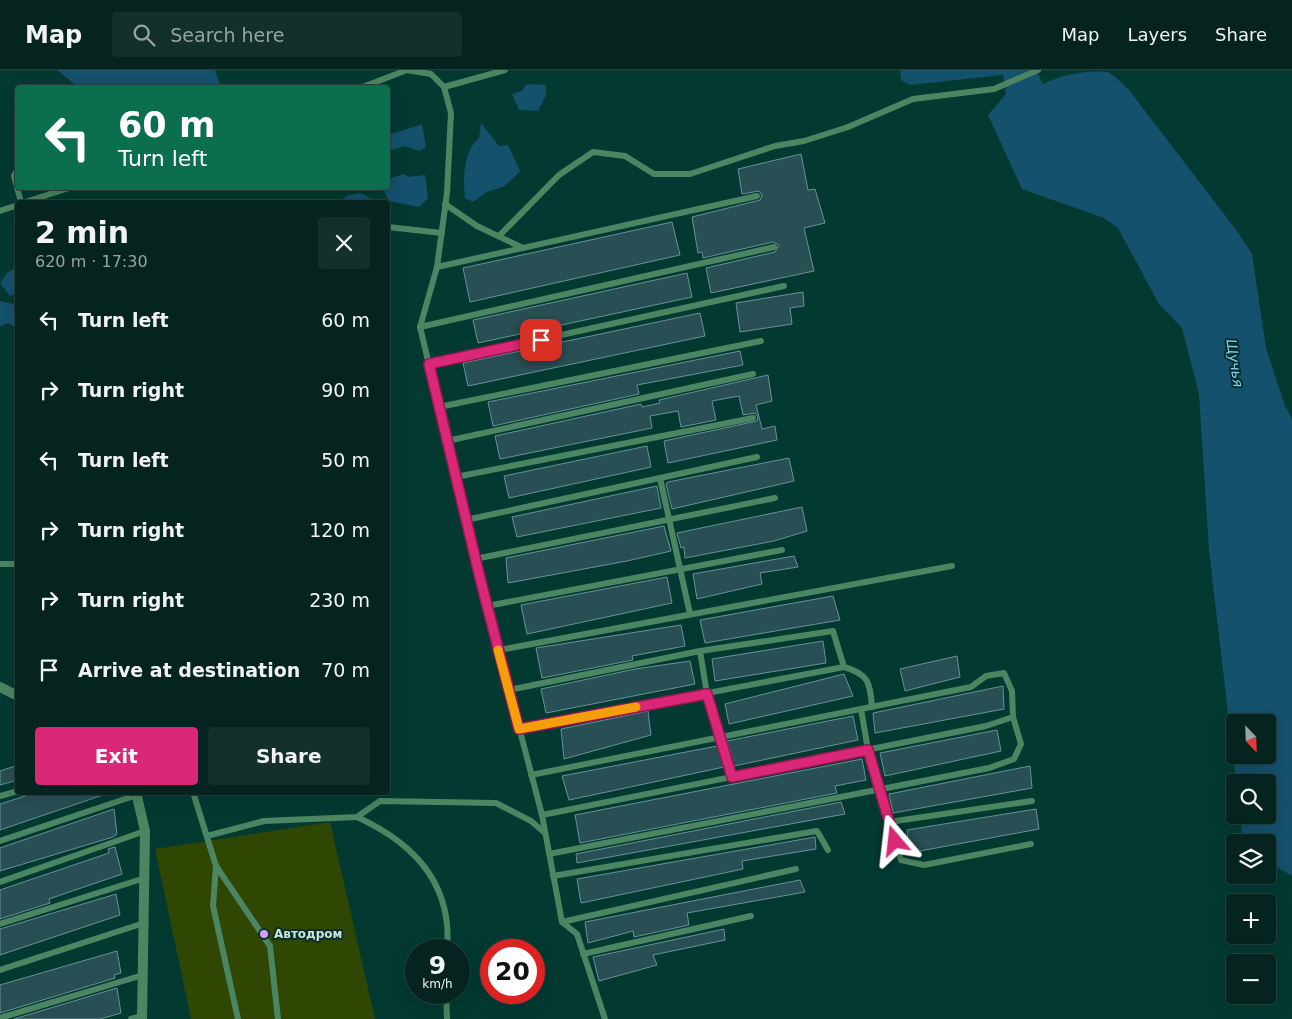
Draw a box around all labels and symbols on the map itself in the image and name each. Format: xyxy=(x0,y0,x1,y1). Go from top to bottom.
pin xyxy=(520,319,562,361)
water label: Щучья xyxy=(1223,338,1247,388)
north arrow xyxy=(1226,714,1276,764)
position arrow xyxy=(868,814,920,866)
place label: Автодром xyxy=(274,927,342,941)
marker: Автодром xyxy=(258,928,270,940)
speed limit sign: 20 xyxy=(480,939,545,1004)

